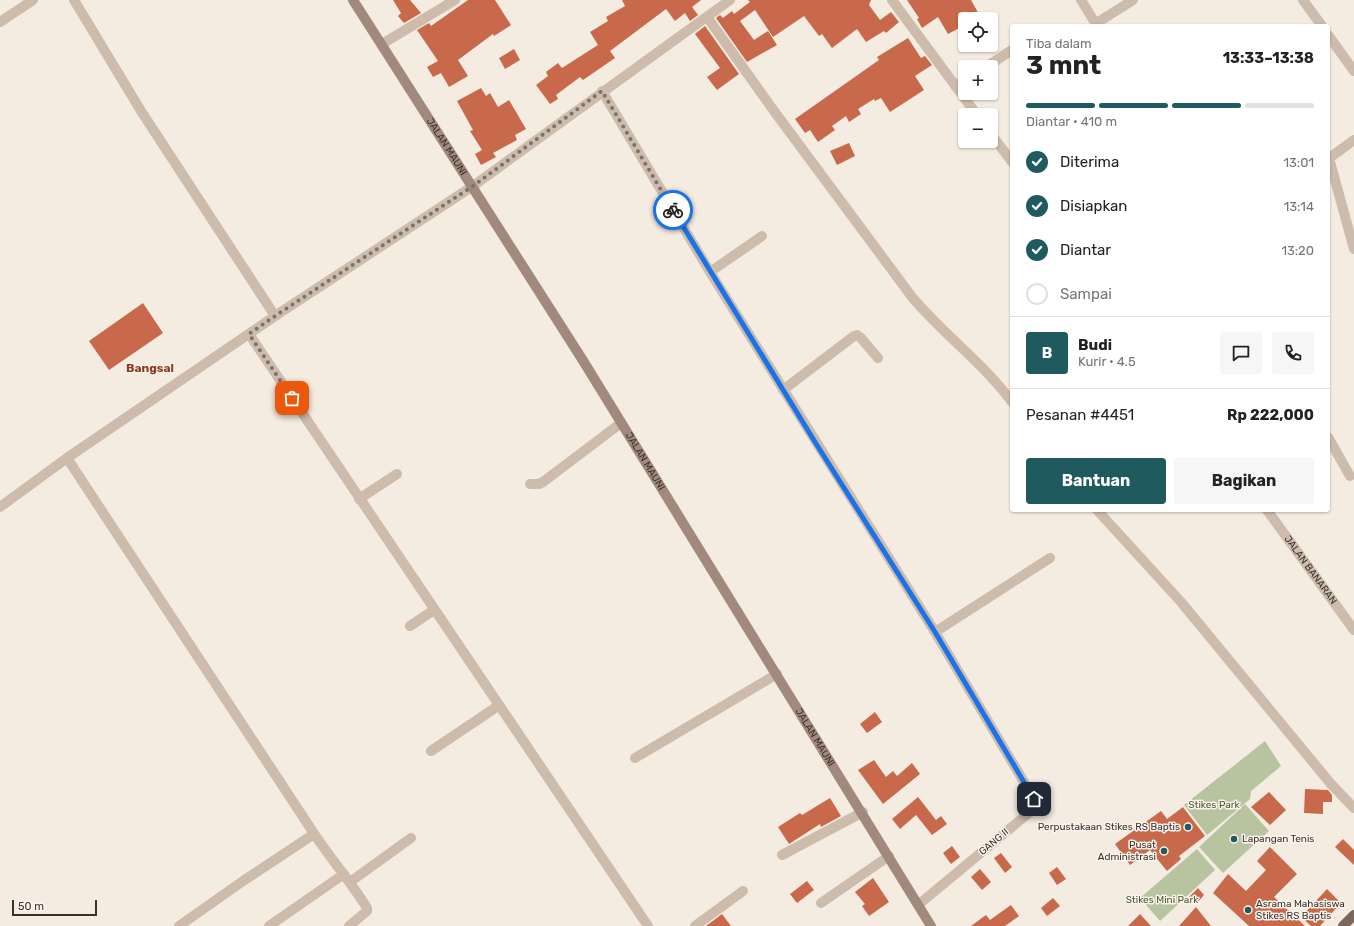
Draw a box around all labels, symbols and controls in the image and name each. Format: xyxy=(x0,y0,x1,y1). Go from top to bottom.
map controls xyxy=(958,12,998,148)
button: locate xyxy=(958,12,998,52)
text: Tiba dalam xyxy=(1026,36,1092,51)
text: 13:33–13:38 xyxy=(1223,49,1314,67)
text: 3 mnt xyxy=(1026,50,1101,81)
button: + xyxy=(958,60,998,100)
button: − xyxy=(958,108,998,148)
text: Diantar · 410 m xyxy=(1026,114,1117,129)
street label: JALAN MAUNI xyxy=(424,116,469,178)
icon: check xyxy=(1026,151,1048,173)
text: Diterima xyxy=(1060,153,1119,171)
text: 13:01 xyxy=(1283,155,1314,170)
courier xyxy=(653,190,693,230)
icon: check xyxy=(1026,195,1048,217)
text: Disiapkan xyxy=(1060,197,1127,215)
icon: bike xyxy=(662,199,684,221)
text: 13:14 xyxy=(1284,199,1314,214)
icon: check xyxy=(1026,239,1048,261)
text: Diantar xyxy=(1060,241,1111,259)
text: 13:20 xyxy=(1281,243,1314,258)
text: Sampai xyxy=(1060,285,1112,303)
button: chat xyxy=(1220,332,1262,374)
button: phone xyxy=(1272,332,1314,374)
text: Budi xyxy=(1078,336,1112,354)
text: B xyxy=(1042,344,1052,362)
text: Kurir · 4.5 xyxy=(1078,354,1136,369)
district label: Bangsal xyxy=(126,361,174,375)
pin xyxy=(275,381,309,415)
icon: bag xyxy=(281,387,303,409)
text: Pesanan #4451 xyxy=(1026,406,1134,424)
text: Rp 222,000 xyxy=(1227,406,1314,424)
street label: JALAN MAUNI xyxy=(623,430,667,493)
button: Bantuan xyxy=(1026,458,1166,504)
button: Bagikan xyxy=(1174,458,1314,504)
street label: JALAN BANARAN xyxy=(1282,533,1339,607)
street label: JALAN MAUNI xyxy=(792,706,837,768)
pin xyxy=(1017,782,1051,816)
icon: home xyxy=(1023,788,1045,810)
park label: Stikes Park xyxy=(1188,799,1241,811)
place label: Perpustakaan Stikes RS Baptis xyxy=(1038,821,1180,833)
marker: Perpustakaan Stikes RS Baptis xyxy=(1183,822,1193,832)
street label: GANG II xyxy=(977,826,1011,858)
place label: Lapangan Tenis xyxy=(1242,833,1314,845)
marker: Lapangan Tenis xyxy=(1229,834,1239,844)
place label: Pusat Administrasi xyxy=(1098,839,1156,863)
marker: Pusat Administrasi xyxy=(1159,846,1169,856)
park label: Stikes Mini Park xyxy=(1126,894,1199,906)
scale bar xyxy=(12,898,97,917)
place label: Asrama Mahasiswa Stikes RS Baptis xyxy=(1256,898,1345,922)
text: 50 m xyxy=(18,900,44,913)
marker: Asrama Mahasiswa Stikes RS Baptis xyxy=(1243,905,1253,915)

